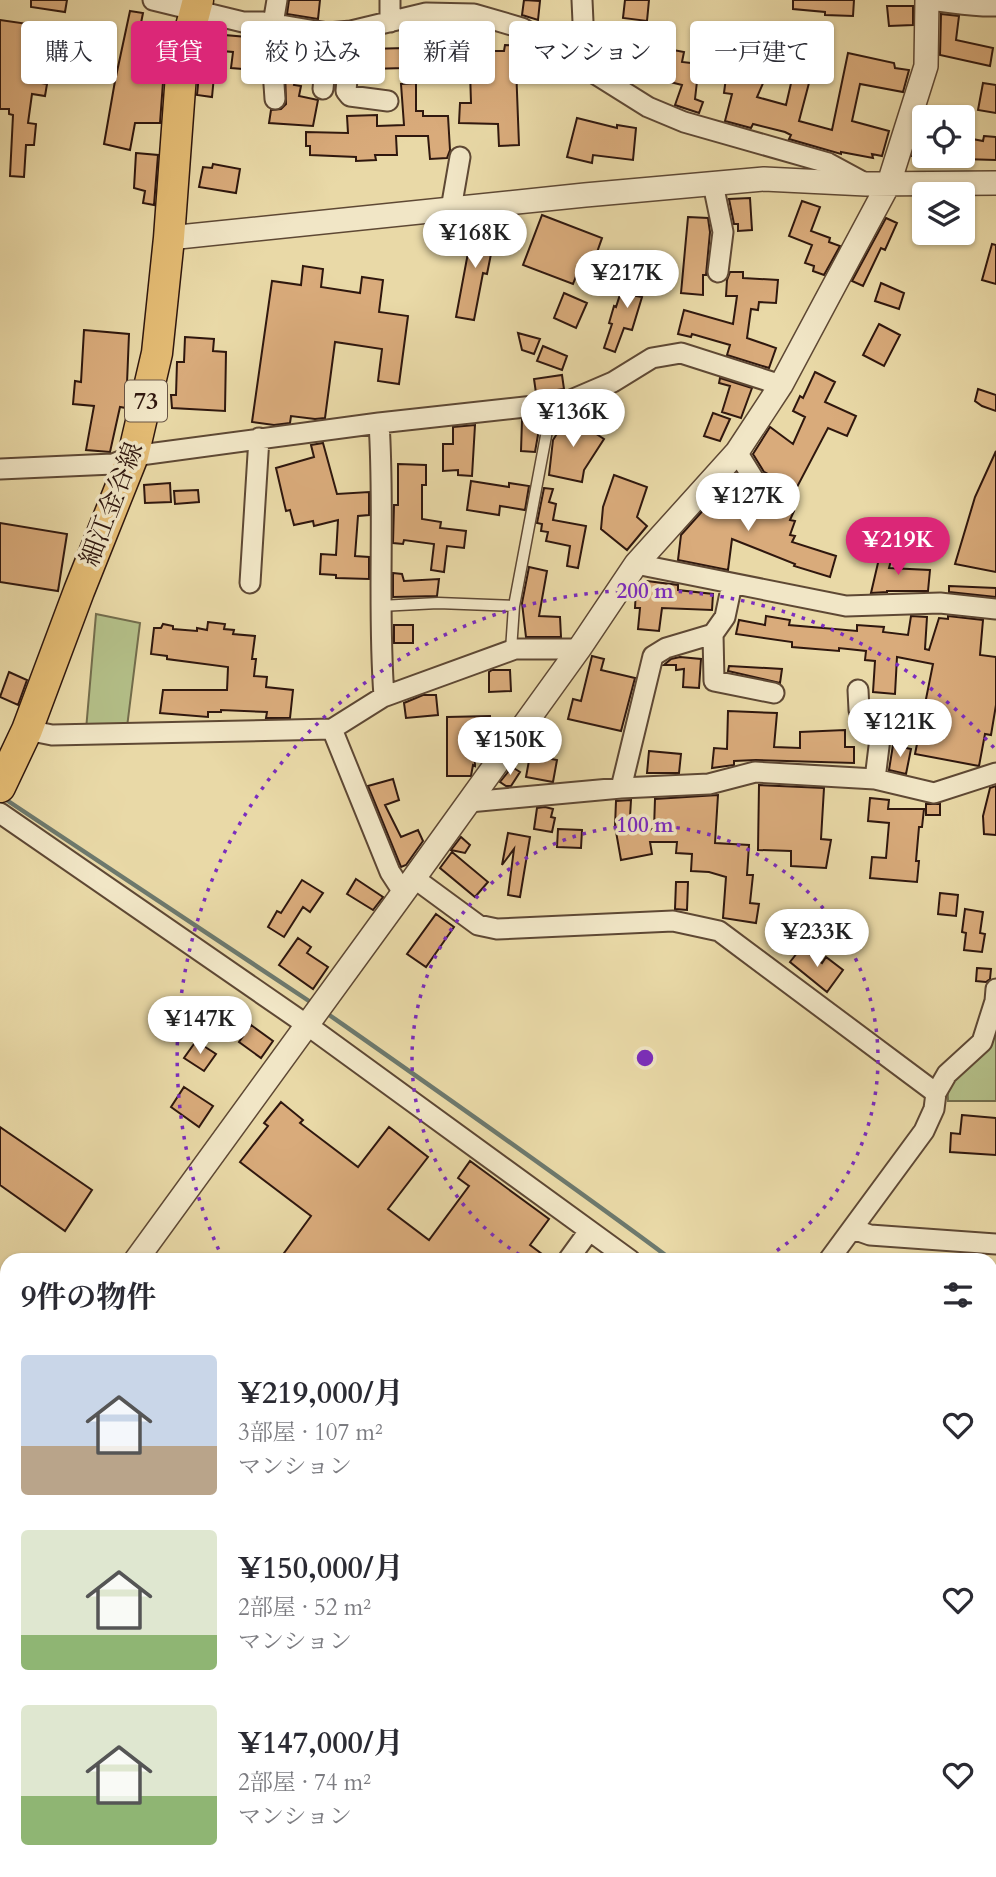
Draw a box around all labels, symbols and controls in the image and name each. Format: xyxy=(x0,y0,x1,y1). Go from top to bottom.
chip: 購入 xyxy=(21,21,117,84)
chip: 賃貸 xyxy=(131,21,227,84)
chip: 絞り込み xyxy=(241,21,385,84)
chip: 新着 xyxy=(399,21,495,84)
chip: マンション xyxy=(509,21,676,84)
chip: 一戸建て xyxy=(690,21,834,84)
map controls xyxy=(912,105,975,245)
button: locate xyxy=(912,105,975,168)
button: layers xyxy=(912,182,975,245)
pin: ¥168K xyxy=(426,210,524,270)
text: ¥168K xyxy=(439,217,511,248)
pin: ¥217K xyxy=(578,250,676,310)
text: ¥217K xyxy=(591,257,663,288)
road number: 73 xyxy=(125,380,167,422)
pin: ¥136K xyxy=(524,390,622,449)
text: ¥136K xyxy=(537,396,609,427)
street label: 細江金谷線 xyxy=(72,437,151,571)
pin: ¥127K xyxy=(699,474,797,533)
text: ¥127K xyxy=(712,480,784,511)
pin: ¥219K xyxy=(849,518,947,577)
text: ¥219K xyxy=(862,524,934,555)
text: 200 m xyxy=(616,577,674,606)
pin: ¥121K xyxy=(851,700,949,759)
text: ¥121K xyxy=(864,706,936,737)
pin: ¥150K xyxy=(461,718,559,777)
text: ¥150K xyxy=(474,724,546,755)
text: 100 m xyxy=(616,811,674,840)
pin: ¥233K xyxy=(768,909,866,969)
text: ¥233K xyxy=(781,916,853,947)
pin: ¥147K xyxy=(151,996,249,1056)
text: ¥147K xyxy=(164,1003,236,1034)
centre of rings xyxy=(633,1046,657,1070)
icon: filters xyxy=(939,1276,977,1314)
text: 9件の物件 xyxy=(21,1277,156,1318)
text: ¥219,000/月 xyxy=(238,1373,404,1414)
icon: home xyxy=(77,1383,161,1467)
icon: heart xyxy=(939,1406,977,1444)
text: 3部屋 · 107 m² xyxy=(238,1417,383,1448)
text: マンション xyxy=(238,1451,352,1482)
text: ¥150,000/月 xyxy=(238,1548,404,1589)
icon: home xyxy=(77,1558,161,1642)
icon: heart xyxy=(939,1581,977,1619)
text: 2部屋 · 52 m² xyxy=(238,1592,371,1623)
text: マンション xyxy=(238,1626,352,1657)
text: ¥147,000/月 xyxy=(238,1723,404,1764)
icon: home xyxy=(77,1733,161,1817)
icon: heart xyxy=(939,1756,977,1794)
text: 2部屋 · 74 m² xyxy=(238,1767,371,1798)
text: マンション xyxy=(238,1801,352,1832)

